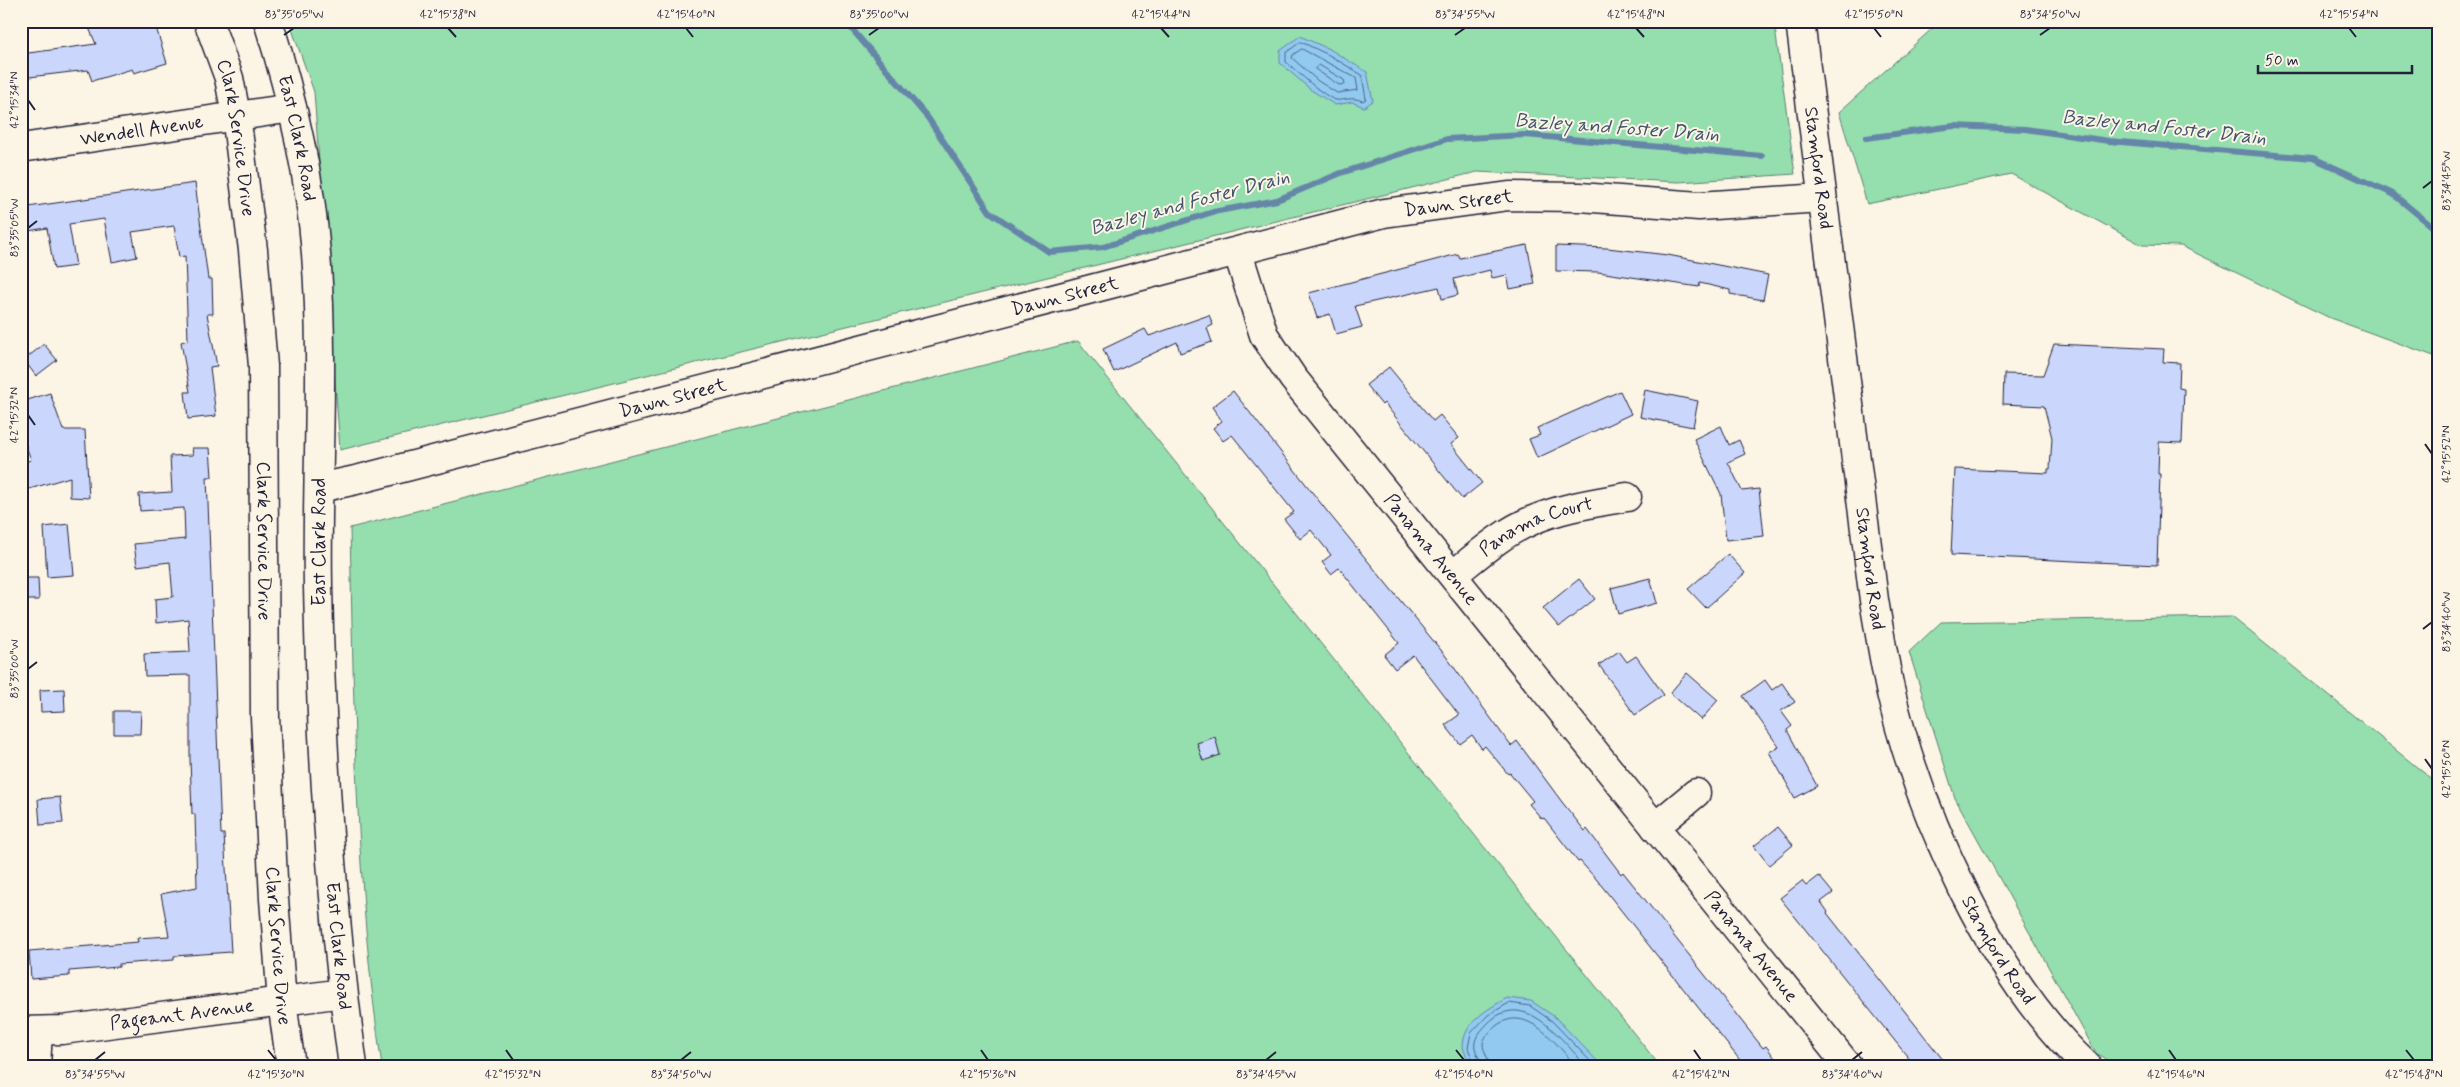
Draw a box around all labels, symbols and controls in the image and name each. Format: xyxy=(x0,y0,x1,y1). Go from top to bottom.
text: 83°35'05"W xyxy=(265,7,323,23)
text: 42°15'38"N xyxy=(420,7,476,23)
text: 42°15'40"N xyxy=(657,7,715,23)
text: 83°35'00"W xyxy=(849,7,909,23)
text: 42°15'44"N xyxy=(1132,7,1190,23)
text: 83°34'55"W xyxy=(1435,7,1495,23)
text: 42°15'48"N xyxy=(1607,7,1665,23)
text: 42°15'50"N xyxy=(1845,7,1903,23)
text: 83°34'50"W xyxy=(2020,7,2080,23)
text: 42°15'54"N xyxy=(2320,7,2378,23)
scale bar xyxy=(2258,42,2411,74)
text: 50 m xyxy=(2265,51,2299,71)
street label: Clark Service Drive xyxy=(211,56,261,218)
text: 42°15'34"N xyxy=(7,72,23,128)
street label: East Clark Road xyxy=(272,72,323,203)
water label: Bazley and Foster Drain xyxy=(2061,104,2267,152)
street label: Stamford Road xyxy=(1799,105,1839,231)
water label: Bazley and Foster Drain xyxy=(1514,107,1720,149)
street label: Wendell Avenue xyxy=(78,109,205,152)
text: 83°34'45"W xyxy=(2439,151,2455,211)
water label: Bazley and Foster Drain xyxy=(1087,163,1293,243)
street label: Dawn Street xyxy=(1402,183,1514,223)
text: 83°35'05"W xyxy=(7,199,23,257)
street label: Dawn Street xyxy=(1008,270,1121,322)
street label: Dawn Street xyxy=(616,372,729,424)
text: 42°15'32"N xyxy=(7,387,23,443)
text: 42°15'52"N xyxy=(2439,425,2455,483)
street label: Clark Service Drive xyxy=(251,462,277,621)
street label: East Clark Road xyxy=(307,478,332,606)
street label: Panama Avenue xyxy=(1379,488,1484,610)
street label: Panama Court xyxy=(1474,491,1595,562)
street label: Stamford Road xyxy=(1850,506,1891,632)
text: 83°34'40"W xyxy=(2439,592,2455,652)
text: 83°35'00"W xyxy=(7,639,23,699)
text: 42°15'50"N xyxy=(2439,740,2455,798)
street label: Clark Service Drive xyxy=(260,866,298,1027)
street label: East Clark Road xyxy=(320,881,358,1011)
street label: Panama Avenue xyxy=(1699,885,1804,1007)
street label: Stamford Road xyxy=(1956,891,2041,1010)
street label: Pageant Avenue xyxy=(108,992,255,1036)
text: 83°34'55"W xyxy=(65,1067,125,1083)
text: 42°15'30"N xyxy=(248,1067,304,1083)
text: 42°15'32"N xyxy=(485,1067,541,1083)
text: 83°34'50"W xyxy=(651,1067,711,1083)
text: 42°15'36"N xyxy=(960,1067,1016,1083)
text: 83°34'45"W xyxy=(1236,1067,1296,1083)
text: 42°15'40"N xyxy=(1435,1067,1493,1083)
text: 42°15'42"N xyxy=(1672,1067,1730,1083)
text: 83°34'40"W xyxy=(1822,1067,1882,1083)
text: 42°15'46"N xyxy=(2147,1067,2205,1083)
text: 42°15'48"N xyxy=(2385,1067,2443,1083)

